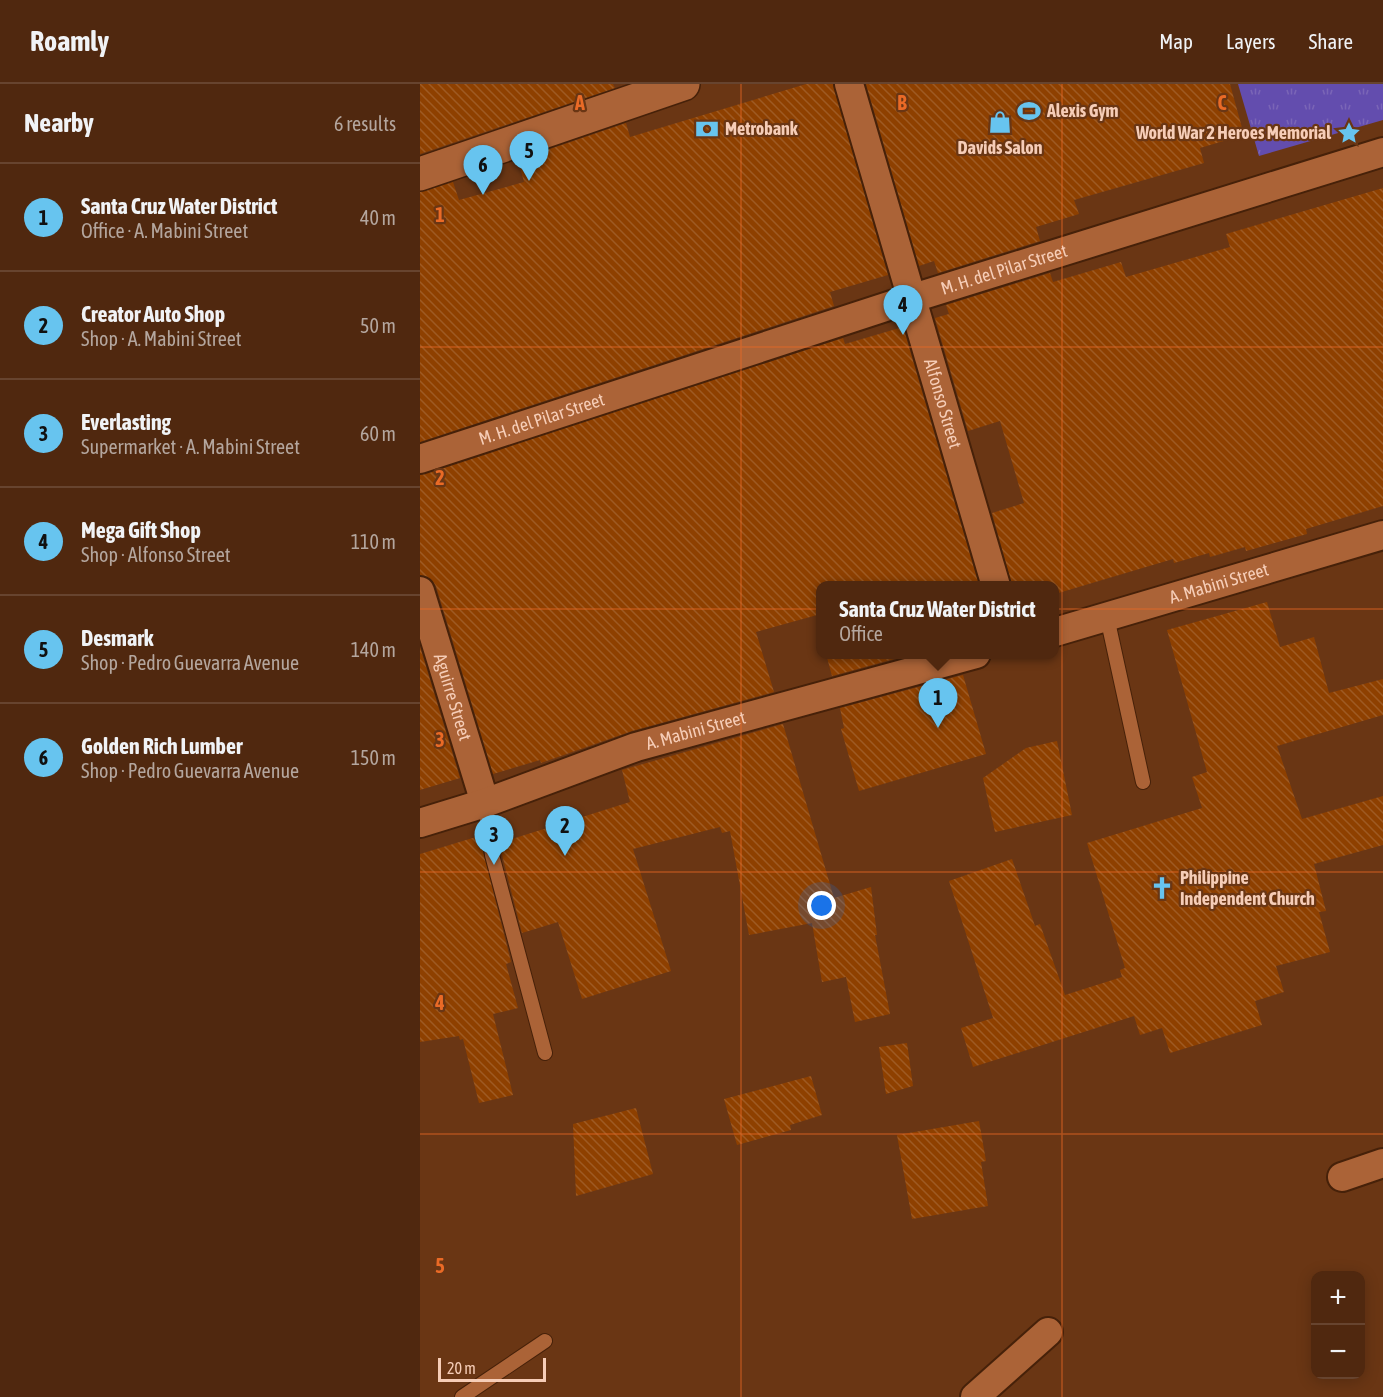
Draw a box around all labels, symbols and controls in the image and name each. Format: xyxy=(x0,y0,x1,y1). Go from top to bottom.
text: Roamly xyxy=(30,25,109,57)
text: Map xyxy=(1159,29,1193,53)
text: Layers xyxy=(1226,29,1276,53)
text: Share xyxy=(1309,29,1353,53)
text: A xyxy=(574,91,585,114)
text: B xyxy=(897,91,907,114)
text: C xyxy=(1218,91,1227,114)
sports icon: Alexis Gym xyxy=(1016,98,1042,124)
place label: Alexis Gym xyxy=(1046,100,1119,121)
text: Nearby xyxy=(24,108,94,138)
shop icon: Davids Salon xyxy=(987,109,1013,135)
text: 6 results xyxy=(334,112,396,135)
bank icon: Metrobank xyxy=(694,116,720,142)
place label: Metrobank xyxy=(725,118,799,139)
place icon: World War 2 Heroes Memorial xyxy=(1336,120,1362,146)
place label: World War 2 Heroes Memorial xyxy=(1135,122,1331,143)
pin: 5 xyxy=(510,132,548,181)
place label: Davids Salon xyxy=(957,137,1043,158)
pin: 6 xyxy=(464,146,502,195)
text: Santa Cruz Water District xyxy=(81,193,277,219)
text: 1 xyxy=(435,203,445,226)
text: 1 xyxy=(39,206,48,229)
text: 40 m xyxy=(360,206,396,229)
text: Office · A. Mabini Street xyxy=(81,219,248,242)
street label: M. H. del Pilar Street xyxy=(938,240,1070,299)
pin: 4 xyxy=(884,286,922,335)
text: Creator Auto Shop xyxy=(81,301,225,327)
text: 2 xyxy=(39,314,48,337)
text: 50 m xyxy=(360,314,396,337)
text: Shop · A. Mabini Street xyxy=(81,327,242,350)
street label: Alfonso Street xyxy=(920,356,966,451)
street label: M. H. del Pilar Street xyxy=(476,388,607,449)
text: Everlasting xyxy=(81,409,171,435)
text: 3 xyxy=(39,422,48,445)
text: 60 m xyxy=(360,422,396,445)
text: Supermarket · A. Mabini Street xyxy=(81,435,300,458)
text: 2 xyxy=(435,466,445,489)
text: Mega Gift Shop xyxy=(81,517,201,543)
text: 4 xyxy=(39,530,48,553)
text: 110 m xyxy=(351,530,396,553)
text: Shop · Alfonso Street xyxy=(81,543,231,566)
street label: A. Mabini Street xyxy=(1167,558,1271,608)
popup xyxy=(816,581,1059,659)
text: Santa Cruz Water District xyxy=(839,596,1036,622)
text: Office xyxy=(839,622,883,645)
text: Desmark xyxy=(81,625,153,651)
text: 5 xyxy=(39,638,48,661)
text: 140 m xyxy=(351,638,396,661)
text: Shop · Pedro Guevarra Avenue xyxy=(81,651,299,674)
street label: Aguirre Street xyxy=(430,651,476,743)
pin: 1 xyxy=(918,678,958,728)
street label: A. Mabini Street xyxy=(643,707,748,754)
text: 3 xyxy=(435,728,445,751)
text: Golden Rich Lumber xyxy=(81,733,242,759)
text: 6 xyxy=(39,746,48,769)
text: 150 m xyxy=(351,746,396,769)
text: Shop · Pedro Guevarra Avenue xyxy=(81,759,299,782)
pin: 2 xyxy=(546,806,584,856)
pin: 3 xyxy=(474,816,514,865)
place label: Philippine Independent Church xyxy=(1180,867,1315,909)
church icon: Philippine Independent Church xyxy=(1149,875,1175,901)
your location xyxy=(807,891,836,920)
text: 4 xyxy=(434,991,445,1014)
text: 5 xyxy=(435,1254,445,1277)
map controls xyxy=(1311,1271,1365,1379)
button: + xyxy=(1311,1271,1365,1325)
button: − xyxy=(1311,1325,1365,1379)
scale bar xyxy=(438,1355,546,1382)
text: 20 m xyxy=(447,1359,476,1377)

